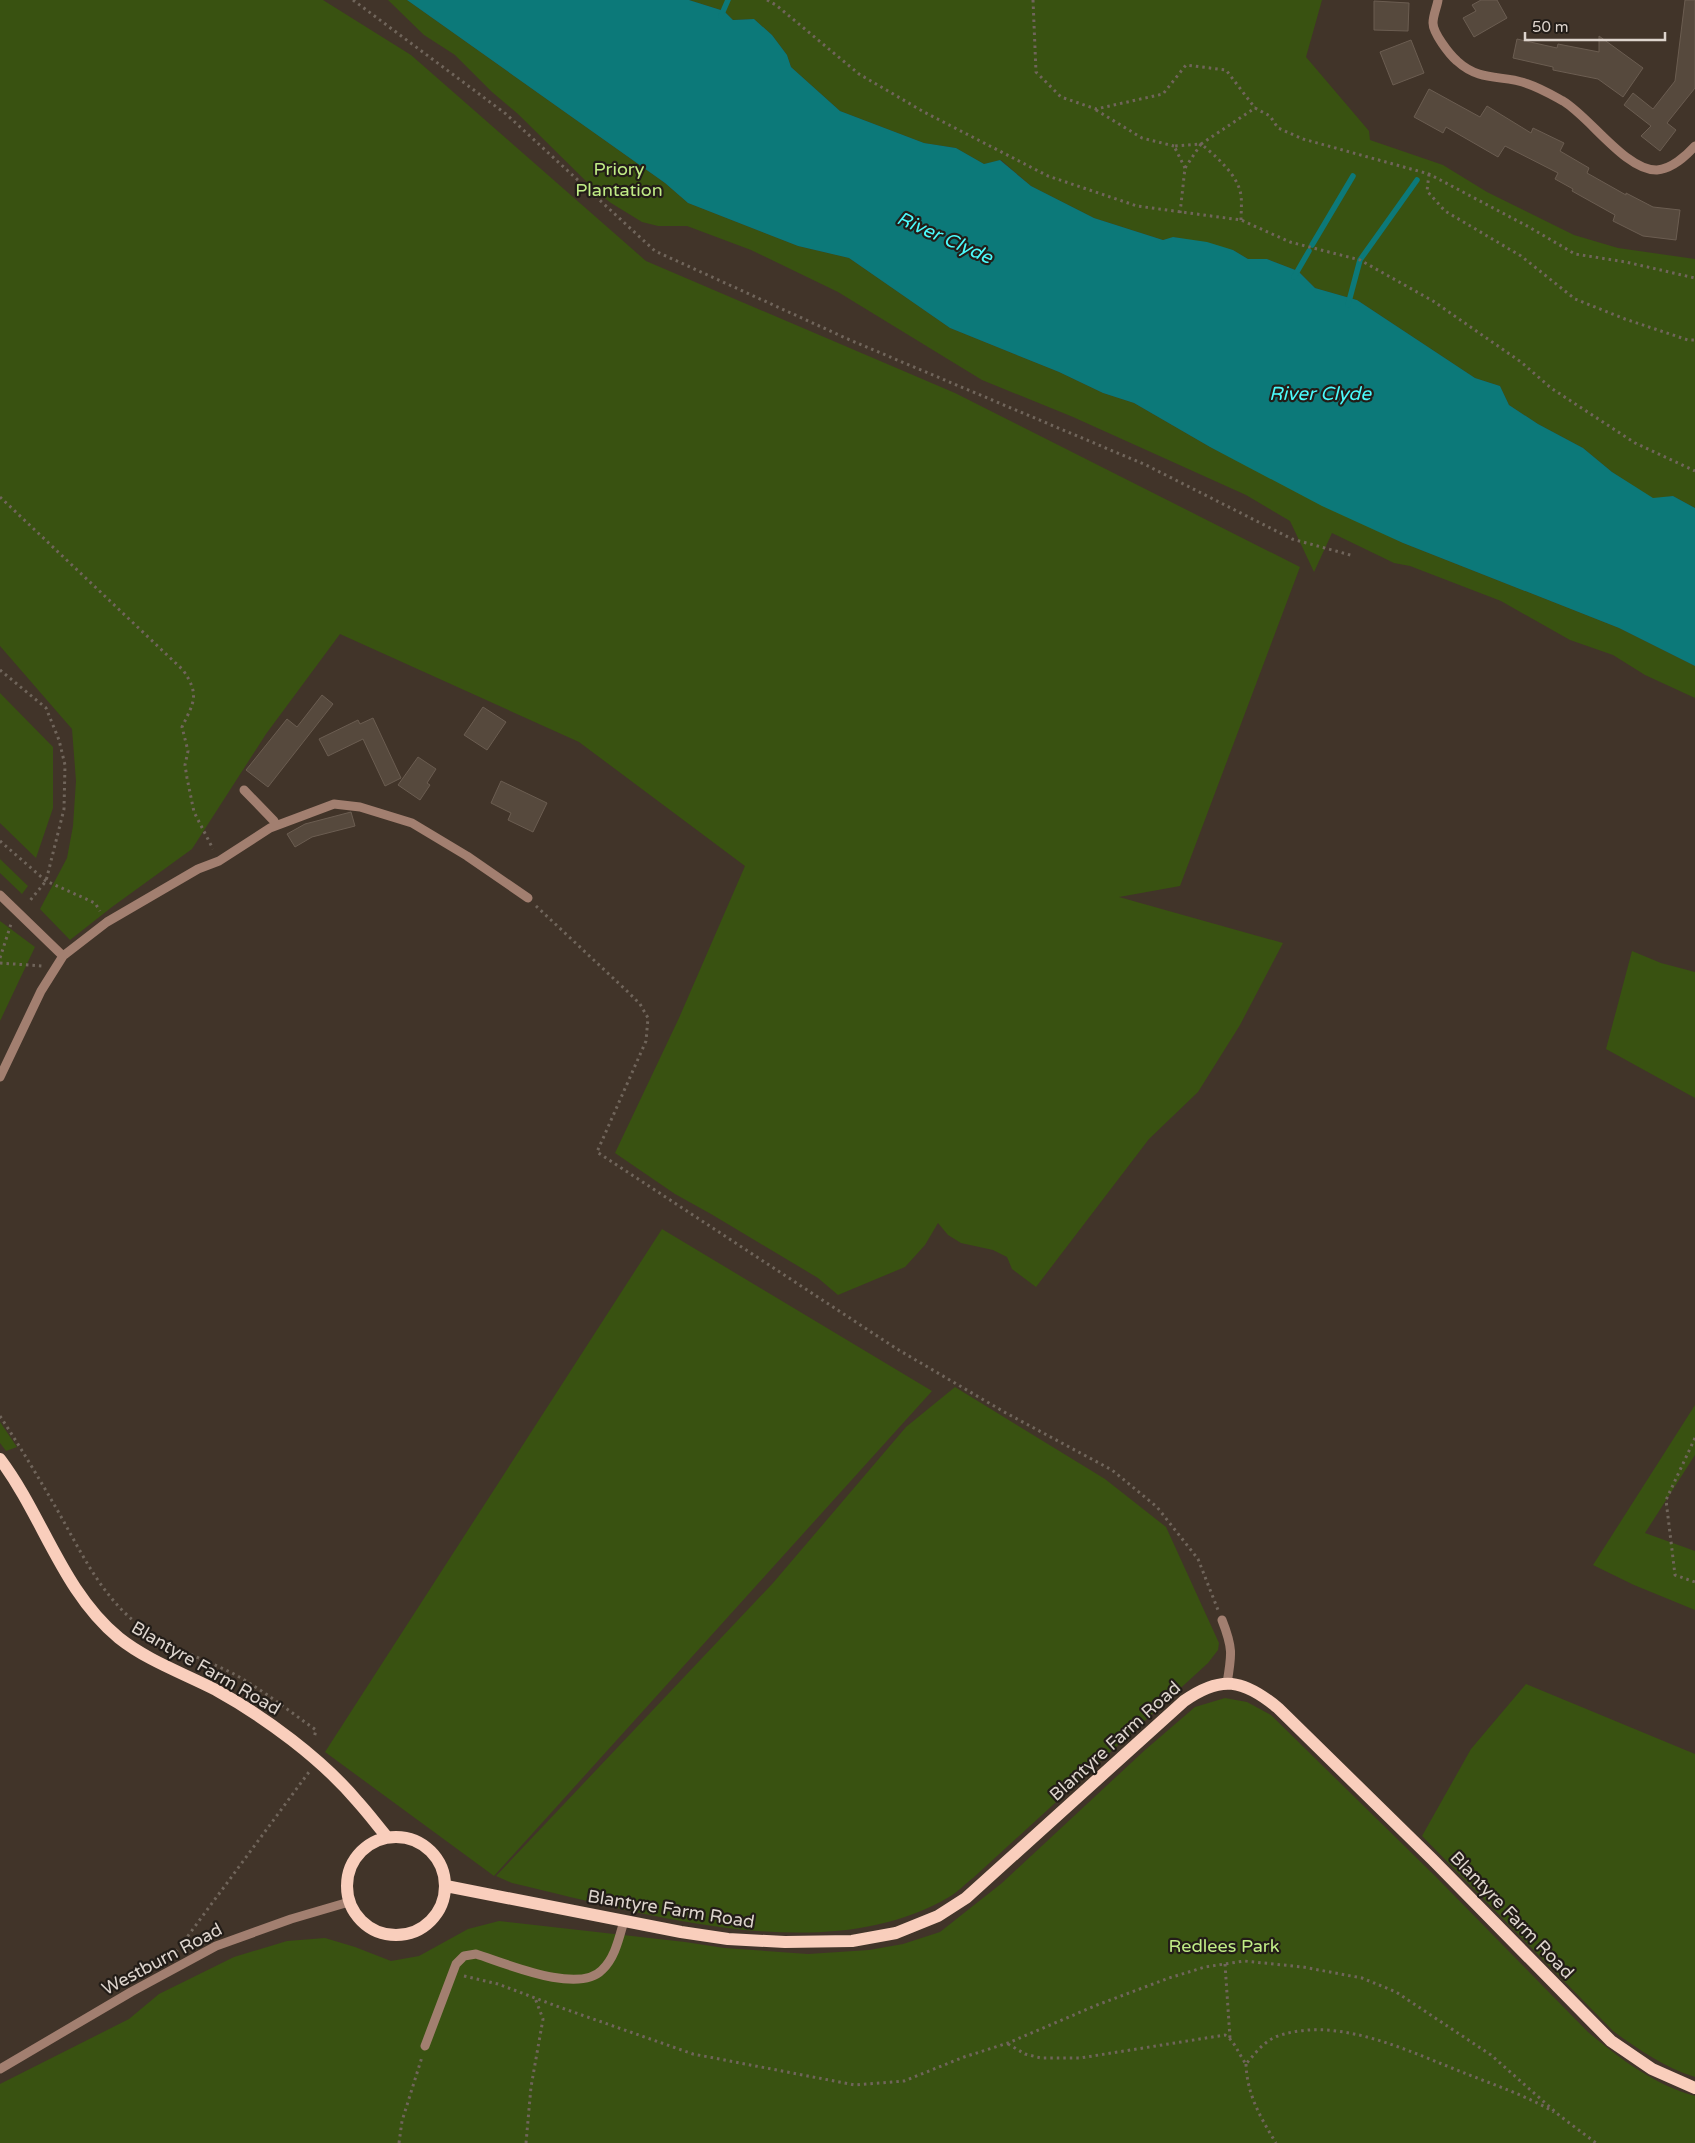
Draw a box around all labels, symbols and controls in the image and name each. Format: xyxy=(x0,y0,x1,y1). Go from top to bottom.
scale bar xyxy=(1525,10,1665,42)
text: 50 m xyxy=(1532,18,1569,36)
park label: Priory Plantation xyxy=(575,158,663,201)
water label: River Clyde xyxy=(894,207,997,269)
water label: River Clyde xyxy=(1269,383,1372,405)
street label: Blantyre Farm Road xyxy=(127,1616,285,1720)
street label: Blantyre Farm Road xyxy=(1045,1676,1185,1806)
street label: Blantyre Farm Road xyxy=(1446,1847,1578,1983)
street label: Blantyre Farm Road xyxy=(586,1885,756,1933)
street label: Westburn Road xyxy=(98,1918,226,2000)
park label: Redlees Park xyxy=(1169,1935,1280,1957)

